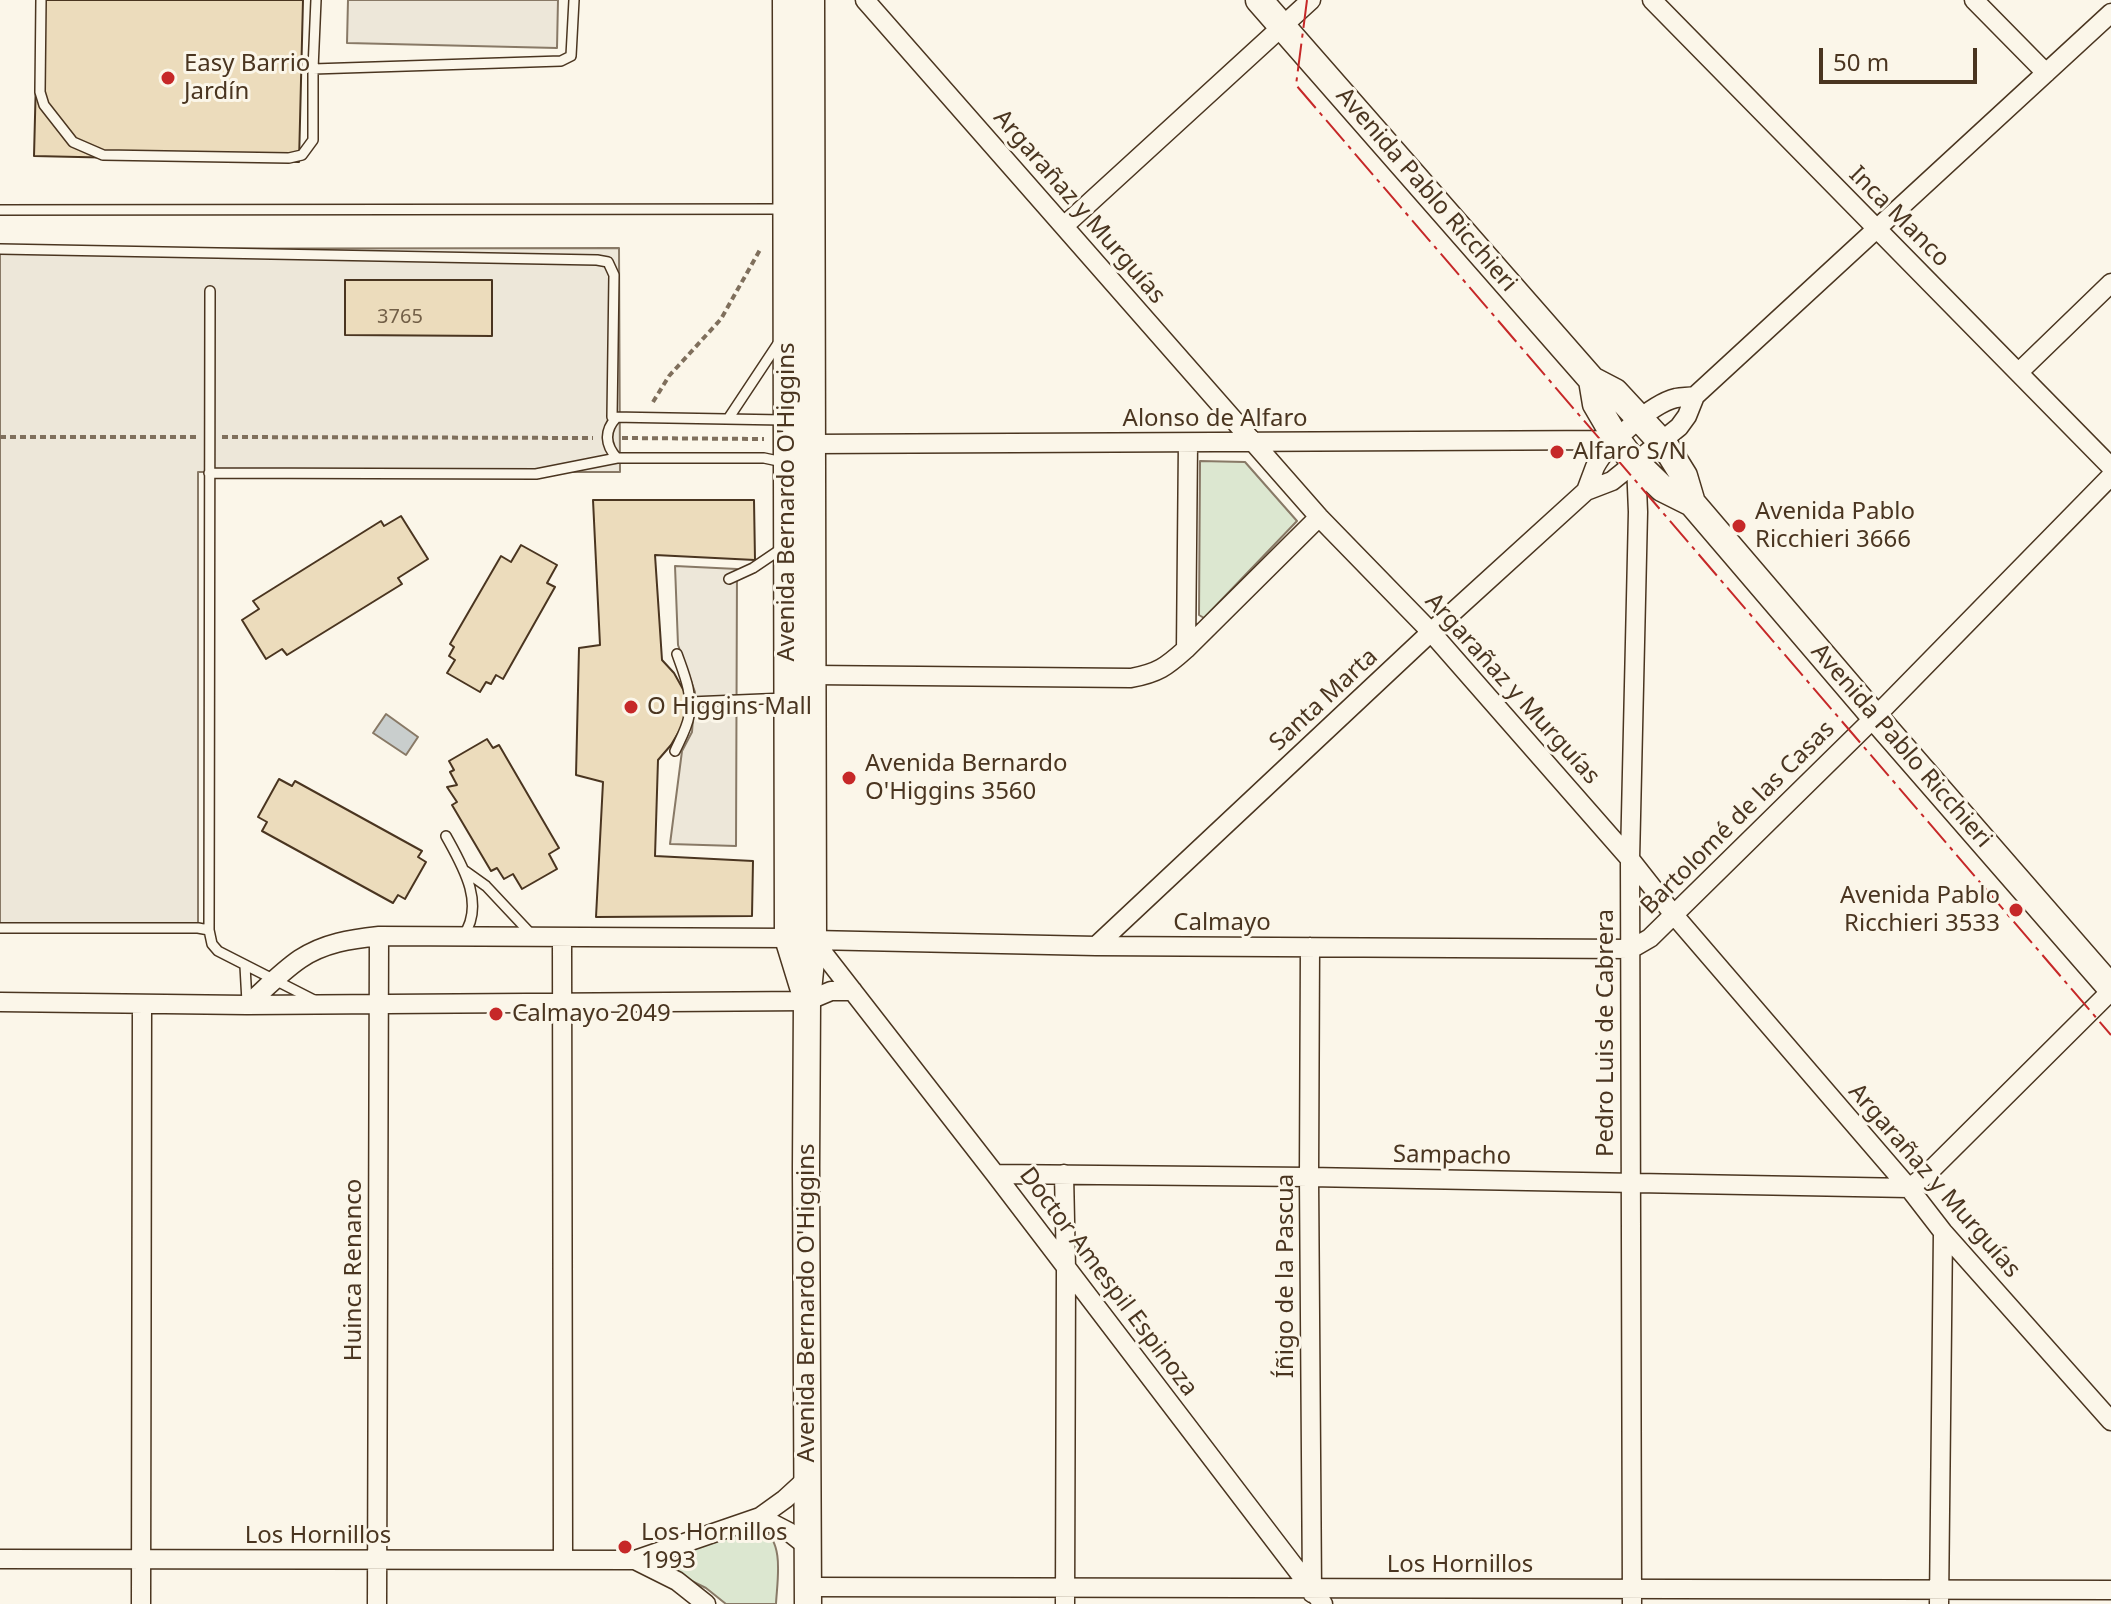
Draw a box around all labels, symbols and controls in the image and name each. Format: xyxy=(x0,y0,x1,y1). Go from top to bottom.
scale bar xyxy=(1823,32,1981,82)
text: 50 m xyxy=(1833,45,1889,78)
place label: Easy Barrio Jardín xyxy=(184,50,310,106)
marker: Easy Barrio Jardín xyxy=(159,69,177,87)
street label: Avenida Pablo Ricchieri xyxy=(1329,82,1523,298)
street label: Argarañaz y Murguías xyxy=(987,104,1171,310)
street label: Inca Manco xyxy=(1843,161,1955,273)
house number: 3765 xyxy=(377,305,423,329)
street label: Avenida Bernardo O'Higgins xyxy=(773,342,801,662)
street label: Alonso de Alfaro xyxy=(1123,405,1307,433)
place label: Alfaro S/N xyxy=(1573,438,1687,466)
marker: Alfaro S/N xyxy=(1548,443,1566,461)
place label: Avenida Pablo Ricchieri 3666 xyxy=(1755,498,1915,554)
marker: Avenida Pablo Ricchieri 3666 xyxy=(1730,517,1748,535)
street label: Argarañaz y Murguías xyxy=(1419,587,1605,791)
street label: Avenida Pablo Ricchieri xyxy=(1804,638,1998,854)
street label: Santa Marta xyxy=(1264,643,1384,757)
place label: O Higgins Mall xyxy=(647,693,812,721)
marker: O Higgins Mall xyxy=(622,698,640,716)
street label: Bartolomé de las Casas xyxy=(1635,715,1841,921)
place label: Avenida Bernardo O'Higgins 3560 xyxy=(865,750,1068,806)
marker: Avenida Bernardo O'Higgins 3560 xyxy=(840,769,858,787)
place label: Avenida Pablo Ricchieri 3533 xyxy=(1840,882,2000,938)
marker: Avenida Pablo Ricchieri 3533 xyxy=(2007,901,2025,919)
street label: Calmayo xyxy=(1173,909,1271,937)
street label: Pedro Luis de Cabrera xyxy=(1592,909,1620,1157)
place label: Calmayo 2049 xyxy=(512,1000,671,1028)
marker: Calmayo 2049 xyxy=(487,1005,505,1023)
street label: Argarañaz y Murguías xyxy=(1842,1078,2026,1284)
street label: Sampacho xyxy=(1393,1141,1511,1171)
street label: Avenida Bernardo O'Higgins xyxy=(793,1143,821,1463)
street label: Doctor Amespil Espinoza xyxy=(1013,1162,1203,1402)
street label: Íñigo de la Pascua xyxy=(1272,1174,1300,1378)
street label: Huinca Renanco xyxy=(340,1179,368,1361)
place label: Los Hornillos 1993 xyxy=(641,1519,787,1575)
street label: Los Hornillos xyxy=(245,1522,391,1550)
marker: Los Hornillos 1993 xyxy=(616,1538,634,1556)
street label: Los Hornillos xyxy=(1387,1551,1533,1579)

